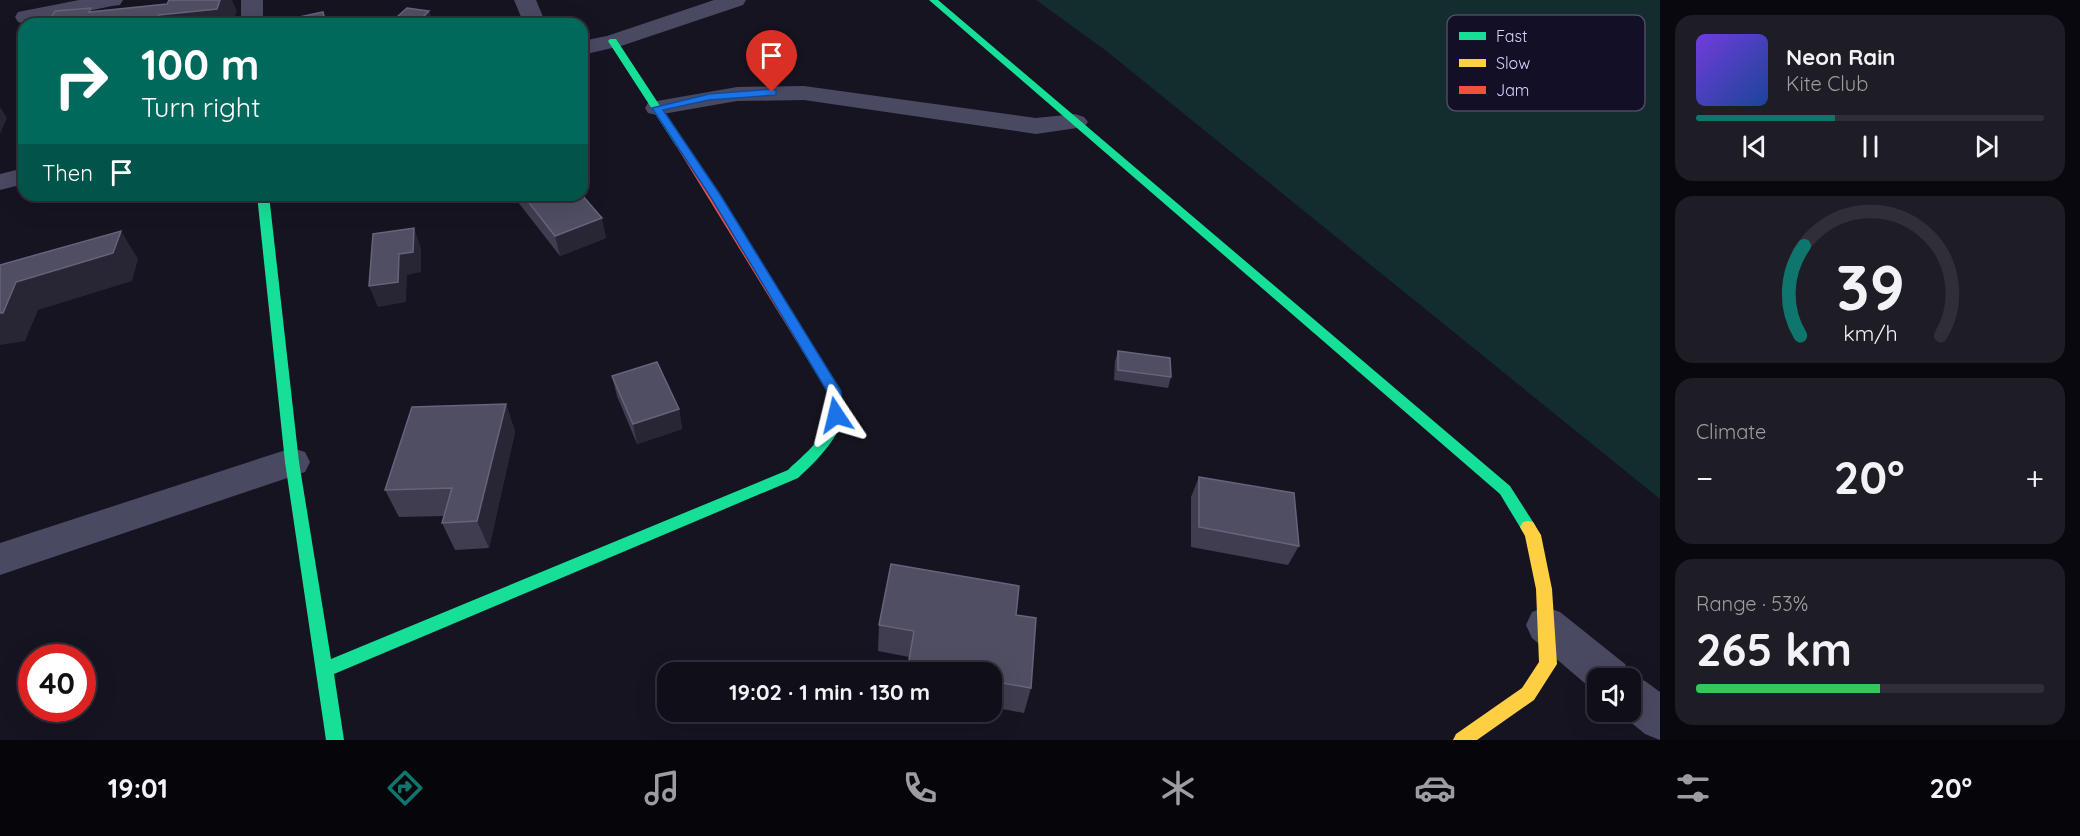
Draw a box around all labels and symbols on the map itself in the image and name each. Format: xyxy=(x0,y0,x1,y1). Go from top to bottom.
legend xyxy=(1447,15,1645,111)
text: Fast xyxy=(1496,26,1527,46)
pin xyxy=(746,30,797,92)
text: Slow xyxy=(1496,53,1530,73)
text: Jam xyxy=(1496,80,1529,100)
position arrow xyxy=(804,383,868,447)
speed limit sign: 40 xyxy=(18,644,96,722)

